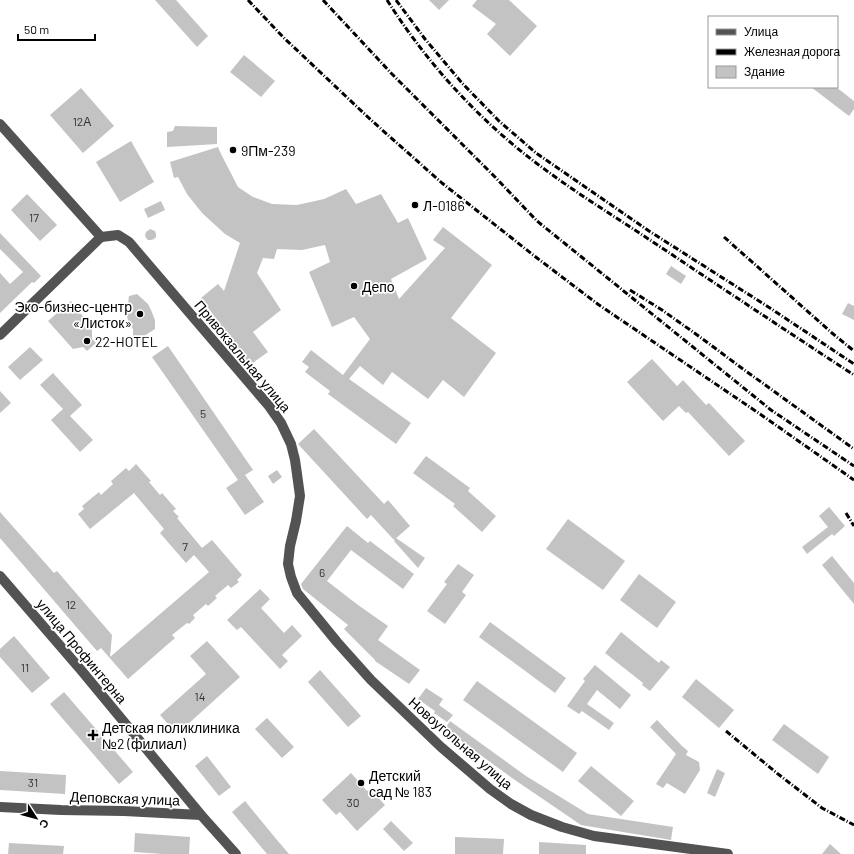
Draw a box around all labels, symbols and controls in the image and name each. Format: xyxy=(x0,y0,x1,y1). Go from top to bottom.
scale bar xyxy=(18,16,95,42)
legend xyxy=(708,16,838,88)
text: 50 m xyxy=(24,22,49,36)
text: Улица xyxy=(744,24,778,39)
text: Железная дорога xyxy=(744,44,840,59)
text: Здание xyxy=(744,64,785,79)
house number: 12А xyxy=(73,114,91,128)
place label: 9Пм-239 xyxy=(241,142,295,159)
marker: 9Пм-239 xyxy=(228,145,238,155)
place label: Л-0186 xyxy=(423,197,465,214)
marker: Л-0186 xyxy=(410,200,420,210)
house number: 17 xyxy=(29,210,39,224)
place label: Депо xyxy=(362,278,395,295)
marker: Депо xyxy=(349,281,359,291)
street label: Привокзальная улица xyxy=(191,297,295,416)
place label: Эко-бизнес-центр «Листок» xyxy=(14,298,132,331)
marker: Эко-бизнес-центр «Листок» xyxy=(135,309,145,319)
place label: 22-HOTEL xyxy=(95,333,158,350)
marker: 22-HOTEL xyxy=(82,336,92,346)
house number: 5 xyxy=(200,406,206,420)
house number: 7 xyxy=(182,539,188,553)
house number: 6 xyxy=(319,565,325,579)
street label: улица Профинтерна xyxy=(33,595,131,707)
house number: 12 xyxy=(66,597,76,611)
house number: 11 xyxy=(21,660,29,674)
house number: 14 xyxy=(195,689,205,703)
street label: Новоугольная улица xyxy=(406,693,517,793)
place label: Детская поликлиника №2 (филиал) xyxy=(102,719,240,752)
marker: Детская поликлиника №2 (филиал) xyxy=(87,729,99,741)
place label: Детский сад № 183 xyxy=(369,767,432,800)
house number: 31 xyxy=(28,775,38,789)
marker: Детский сад № 183 xyxy=(356,778,366,788)
street label: Деповская улица xyxy=(70,788,180,808)
house number: 30 xyxy=(347,795,359,809)
north arrow xyxy=(16,798,56,838)
text: С xyxy=(37,817,52,831)

